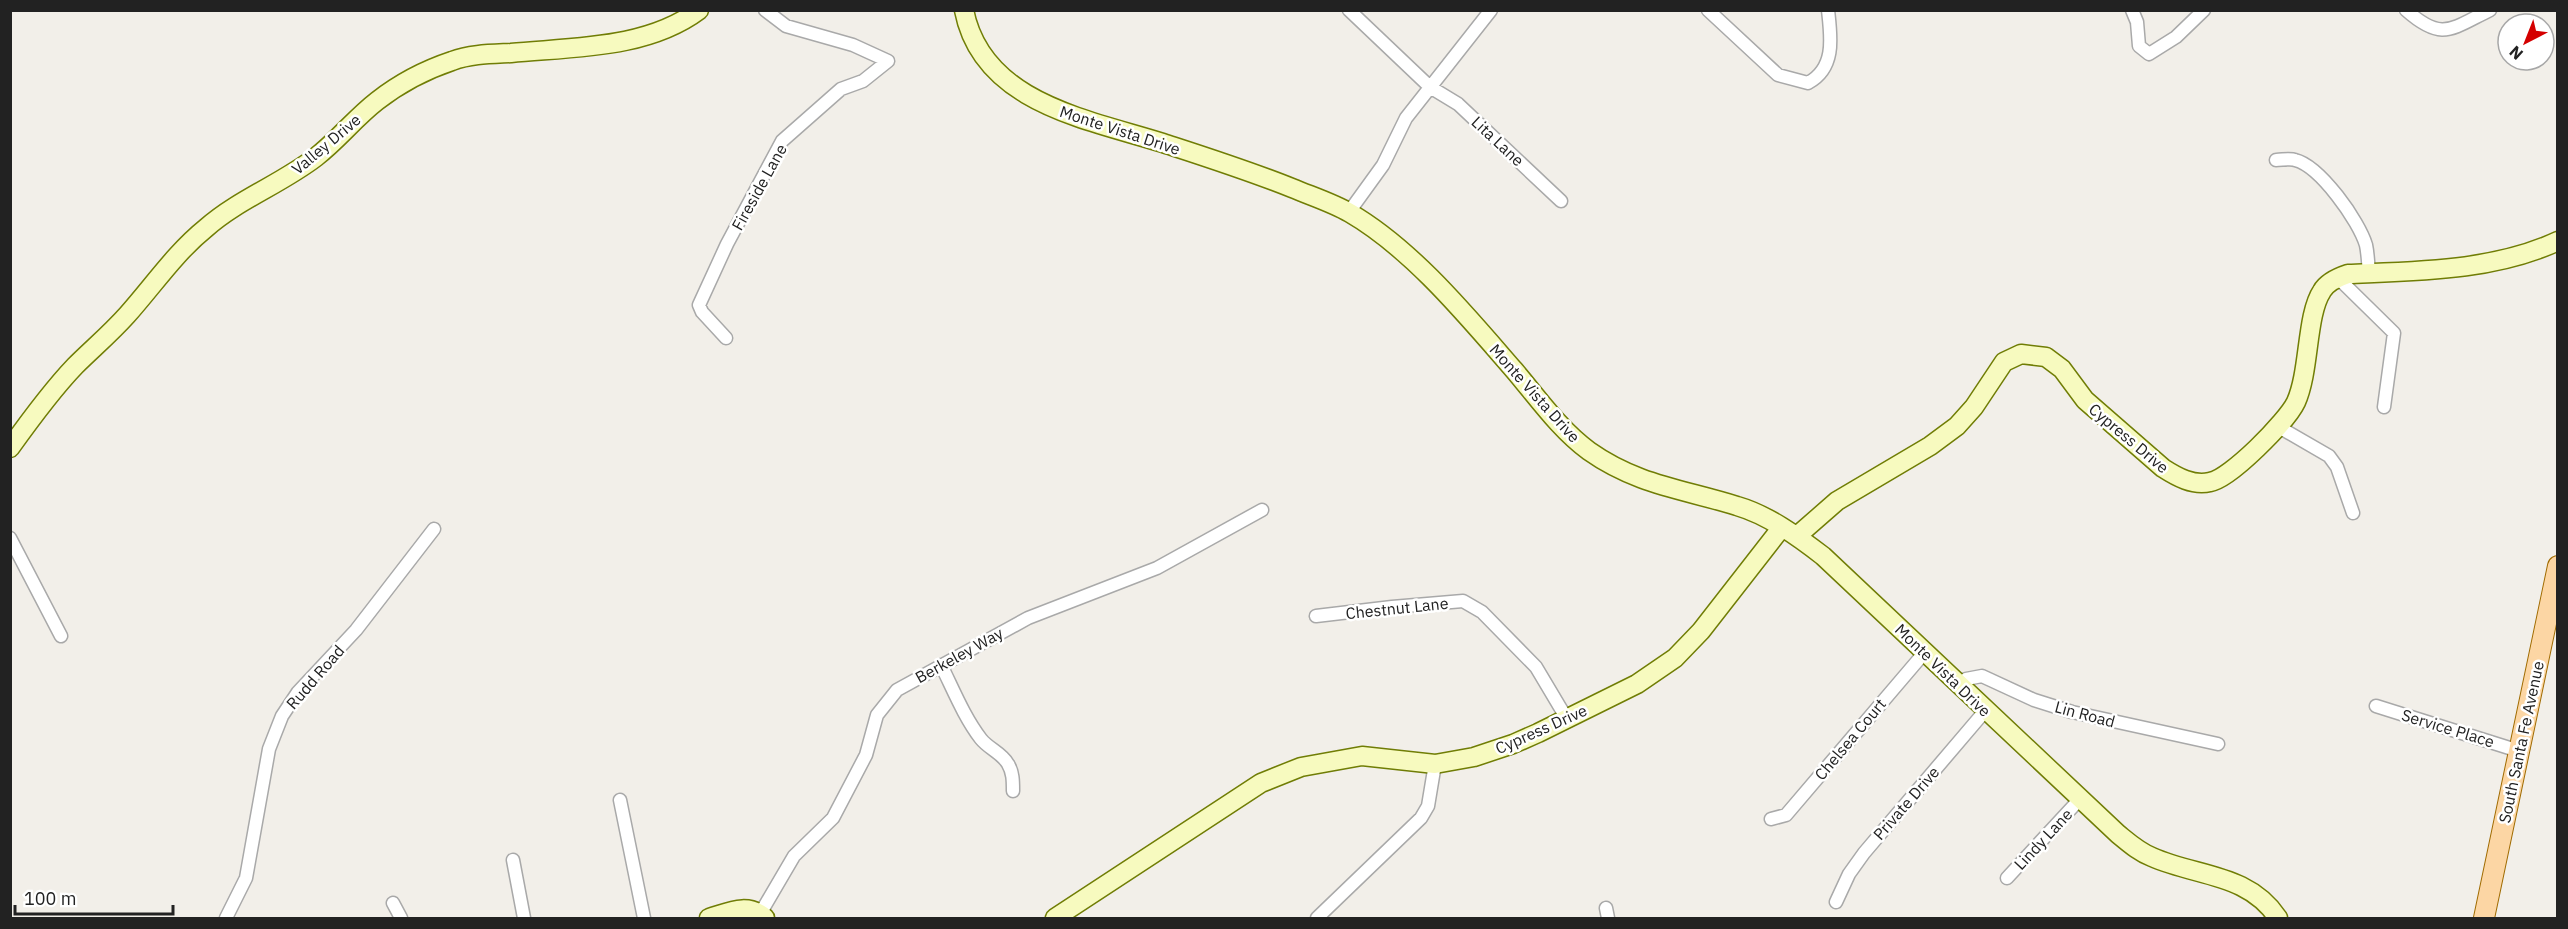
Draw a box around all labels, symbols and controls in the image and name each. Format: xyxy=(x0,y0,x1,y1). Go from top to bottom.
north arrow xyxy=(2496,12,2556,72)
text: N xyxy=(2505,42,2527,64)
street label: Monte Vista Drive xyxy=(1057,101,1183,159)
street label: Valley Drive xyxy=(287,109,365,179)
street label: Lita Lane xyxy=(1468,112,1529,170)
street label: Fireside Lane xyxy=(727,140,791,234)
street label: Monte Vista Drive xyxy=(1486,340,1585,447)
street label: Cypress Drive xyxy=(2085,399,2173,477)
street label: Chestnut Lane xyxy=(1345,593,1450,623)
street label: Monte Vista Drive xyxy=(1891,619,1995,721)
street label: Berkeley Way xyxy=(912,623,1006,687)
street label: Rudd Road xyxy=(282,641,348,713)
street label: South Santa Fe Avenue xyxy=(2494,659,2548,825)
street label: Chelsea Court xyxy=(1810,694,1890,784)
street label: Lin Road xyxy=(2053,696,2117,732)
street label: Cypress Drive xyxy=(1492,700,1590,758)
street label: Service Place xyxy=(2399,704,2497,752)
street label: Private Drive xyxy=(1869,762,1944,844)
street label: Lindy Lane xyxy=(2010,804,2077,874)
scale bar xyxy=(15,878,172,916)
text: 100 m xyxy=(24,887,76,910)

